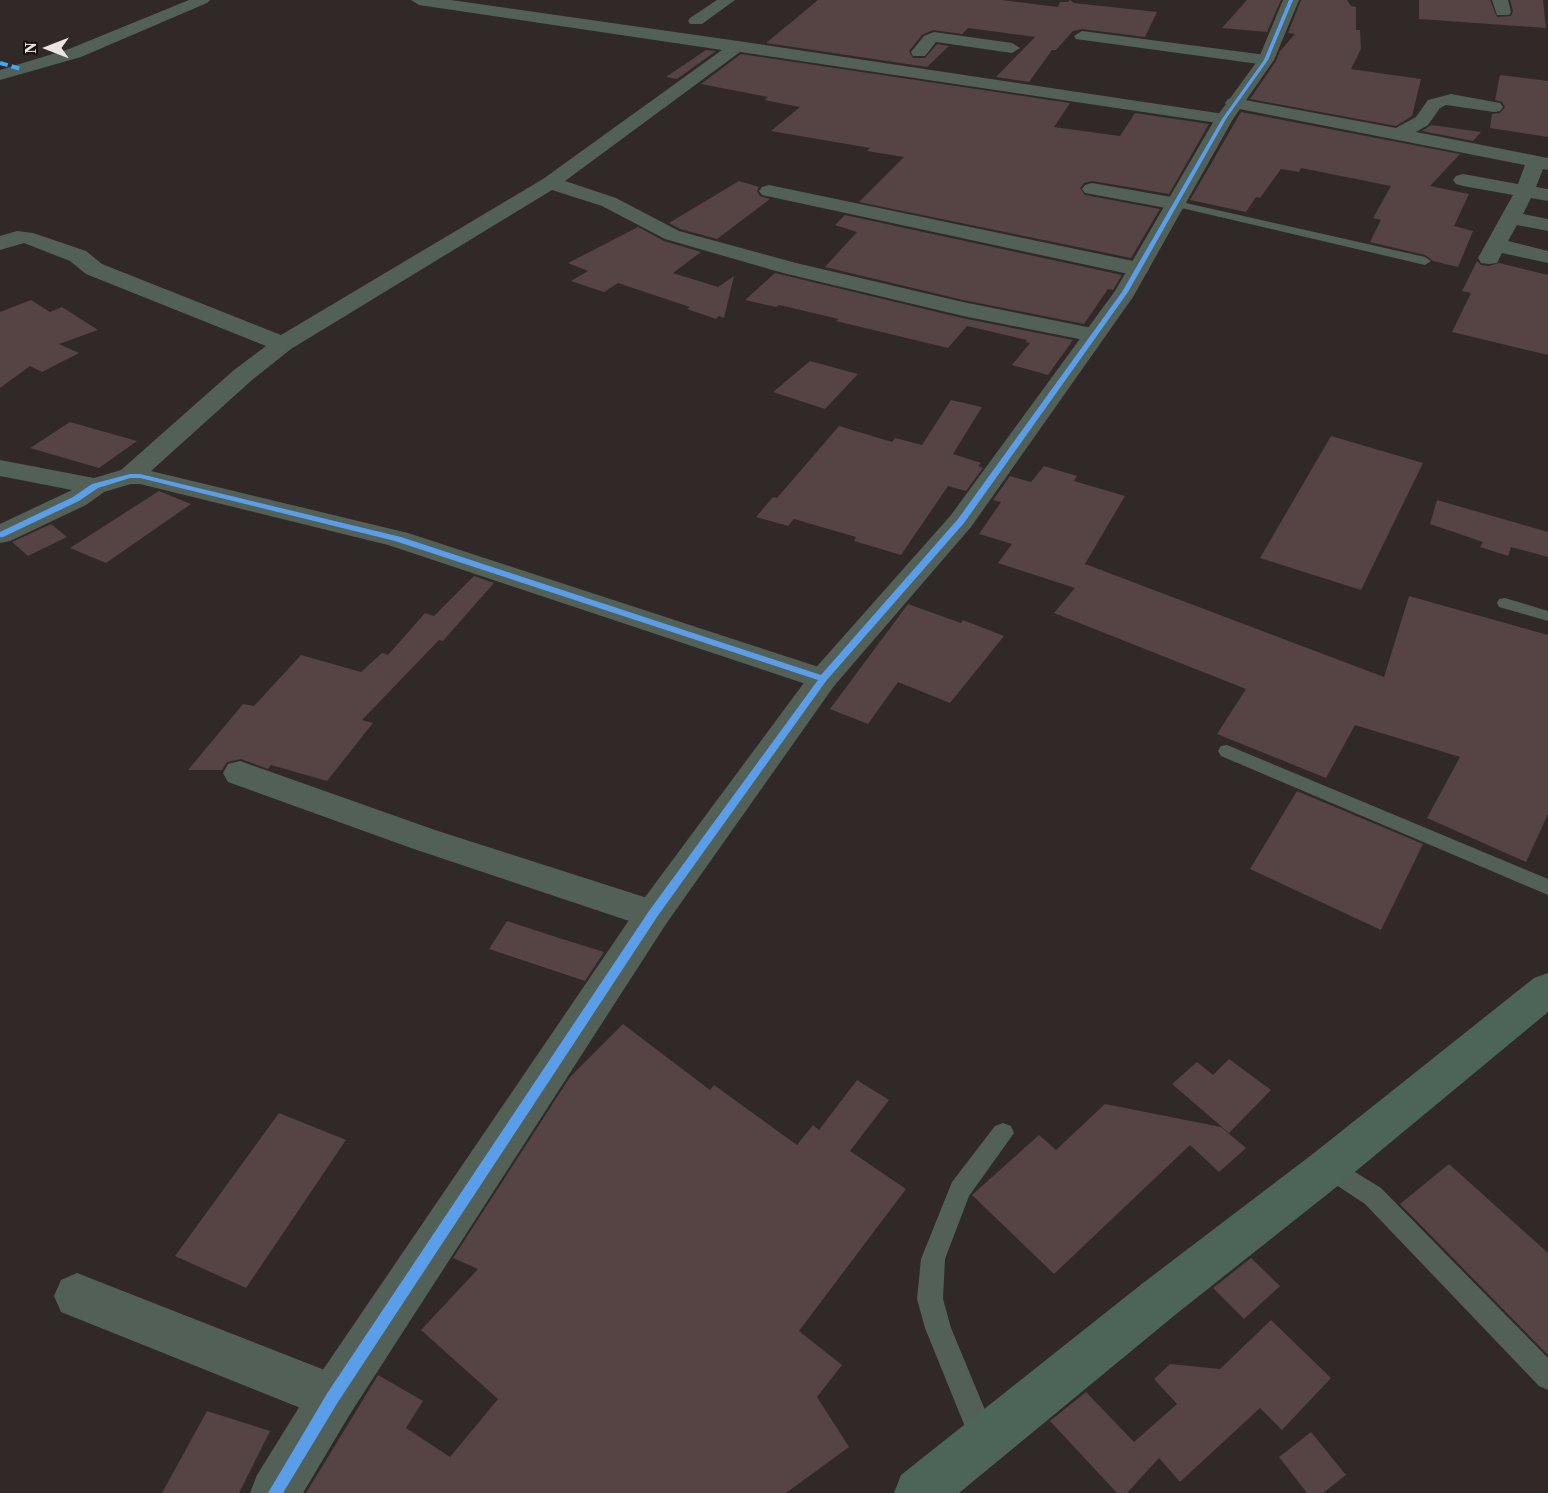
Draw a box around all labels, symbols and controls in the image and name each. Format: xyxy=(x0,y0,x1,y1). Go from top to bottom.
north arrow xyxy=(18,18,78,78)
text: N xyxy=(19,42,41,54)

